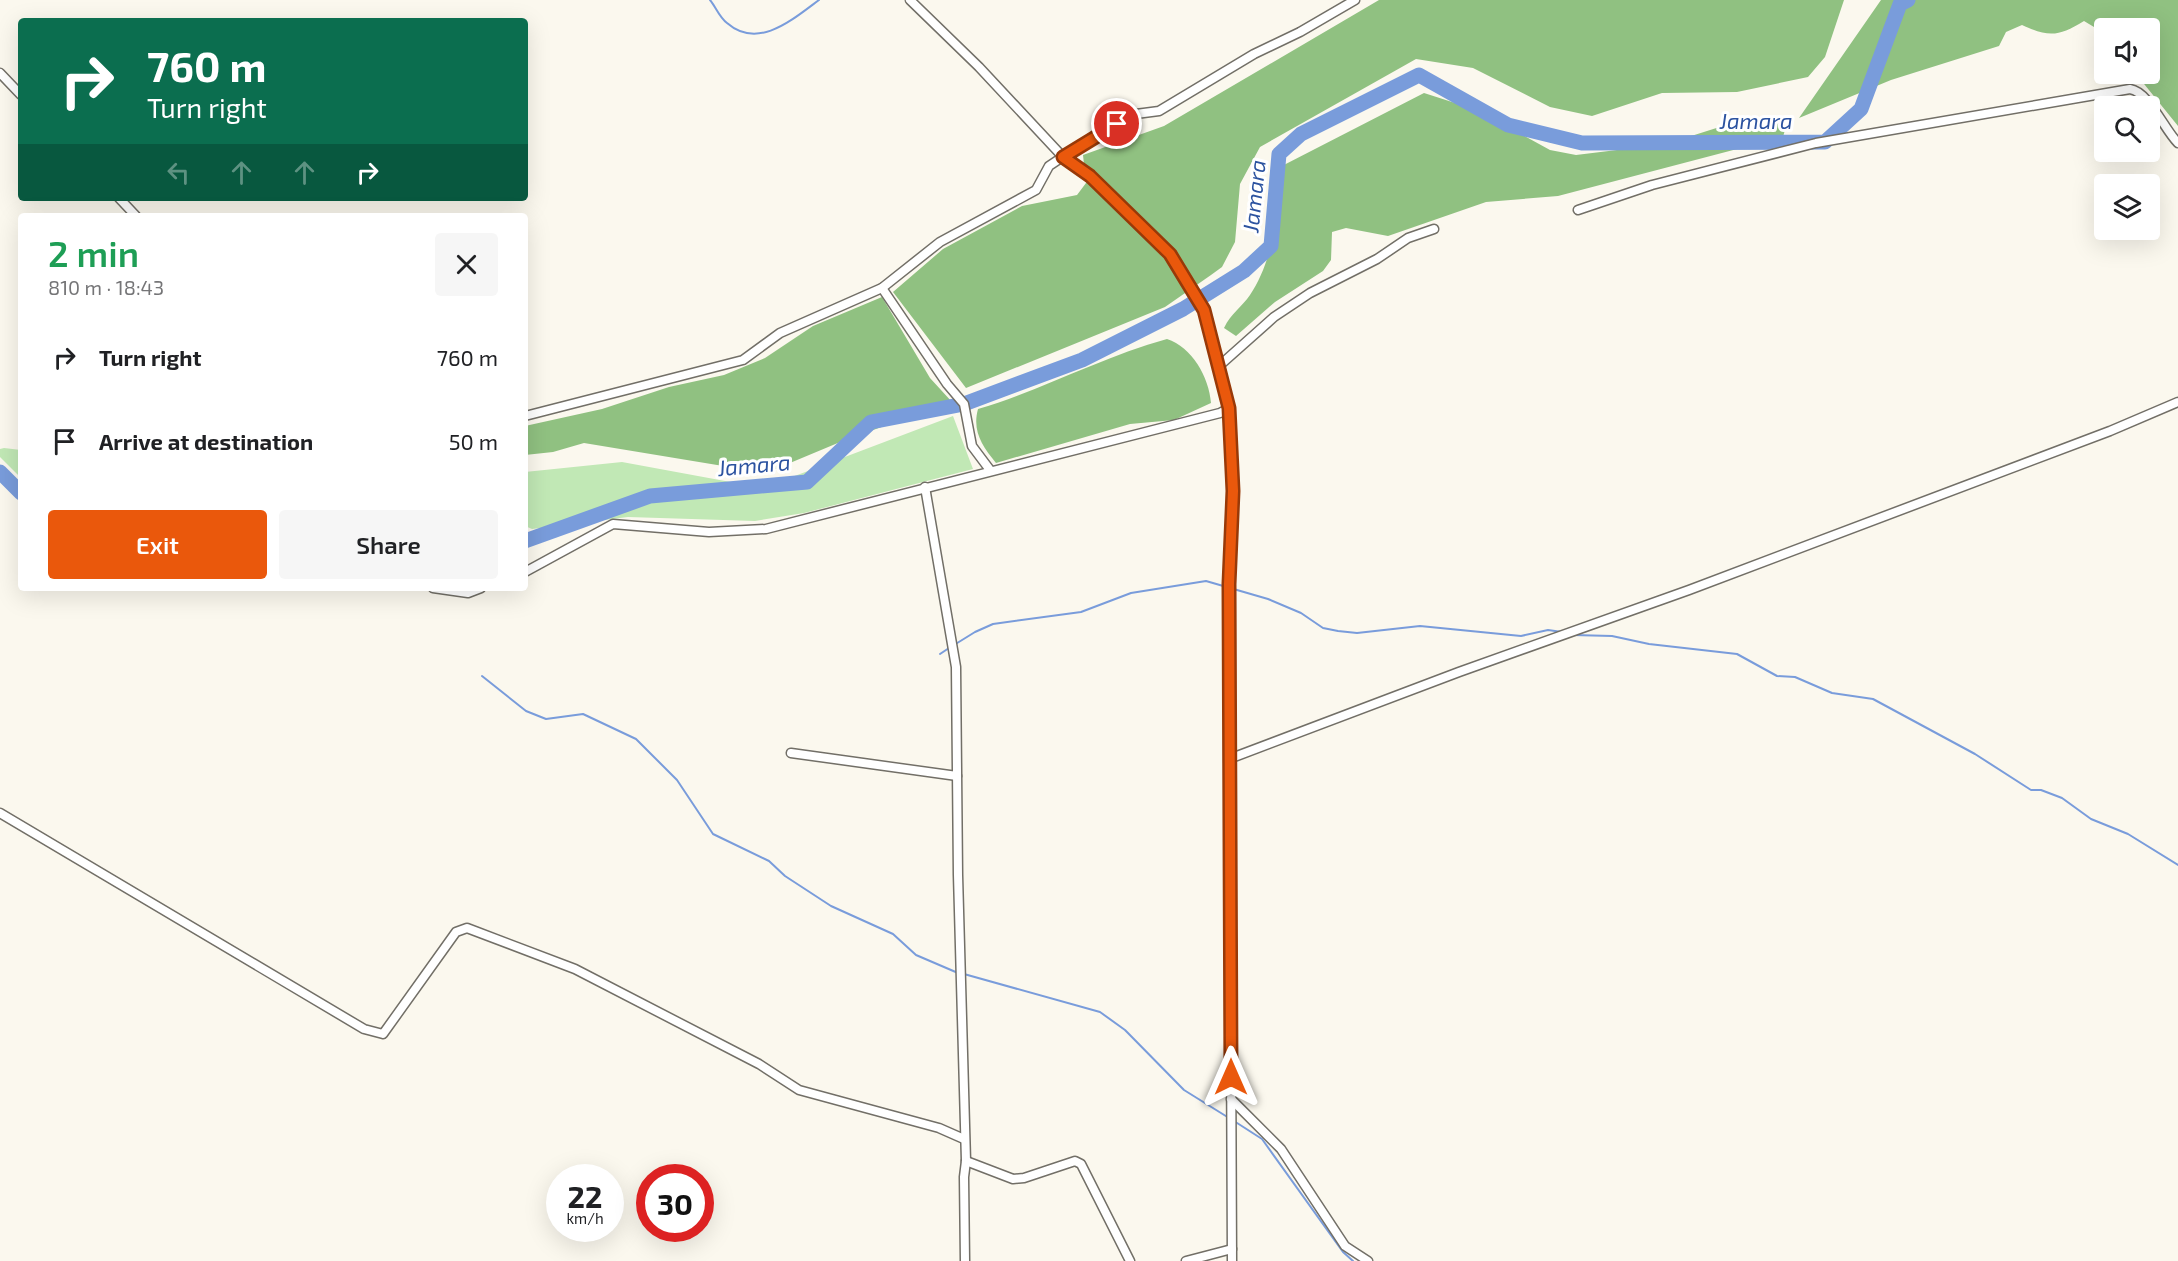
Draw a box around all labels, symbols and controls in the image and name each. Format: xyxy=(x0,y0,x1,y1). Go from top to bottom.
map controls xyxy=(2094,18,2160,240)
button: sound xyxy=(2094,18,2160,84)
text: 760 m xyxy=(147,40,267,90)
icon: right xyxy=(48,42,126,120)
text: Turn right xyxy=(147,91,267,123)
button: search xyxy=(2094,96,2160,162)
pin xyxy=(1091,98,1142,149)
icon: arrive xyxy=(1100,107,1133,140)
water label: Jamara xyxy=(1719,107,1793,133)
icon: left xyxy=(162,156,195,189)
icon: ahead xyxy=(225,156,258,189)
icon: ahead xyxy=(288,156,321,189)
icon: right xyxy=(351,156,384,189)
water label: Jamara xyxy=(1236,158,1270,235)
button: layers xyxy=(2094,174,2160,240)
text: 2 min xyxy=(48,231,139,274)
button: close xyxy=(435,233,498,296)
text: 810 m · 18:43 xyxy=(48,275,164,299)
icon: right xyxy=(48,341,81,374)
text: Turn right xyxy=(99,344,201,370)
text: 760 m xyxy=(437,344,498,370)
icon: arrive xyxy=(48,425,81,458)
text: Arrive at destination xyxy=(99,428,313,454)
text: 50 m xyxy=(449,428,498,454)
water label: Jamara xyxy=(716,448,791,480)
button: Exit xyxy=(48,510,267,579)
button: Share xyxy=(279,510,498,579)
position arrow xyxy=(1199,1045,1263,1109)
speed limit sign: 30 xyxy=(636,1164,714,1242)
text: 22 xyxy=(568,1178,602,1214)
text: km/h xyxy=(566,1209,604,1227)

